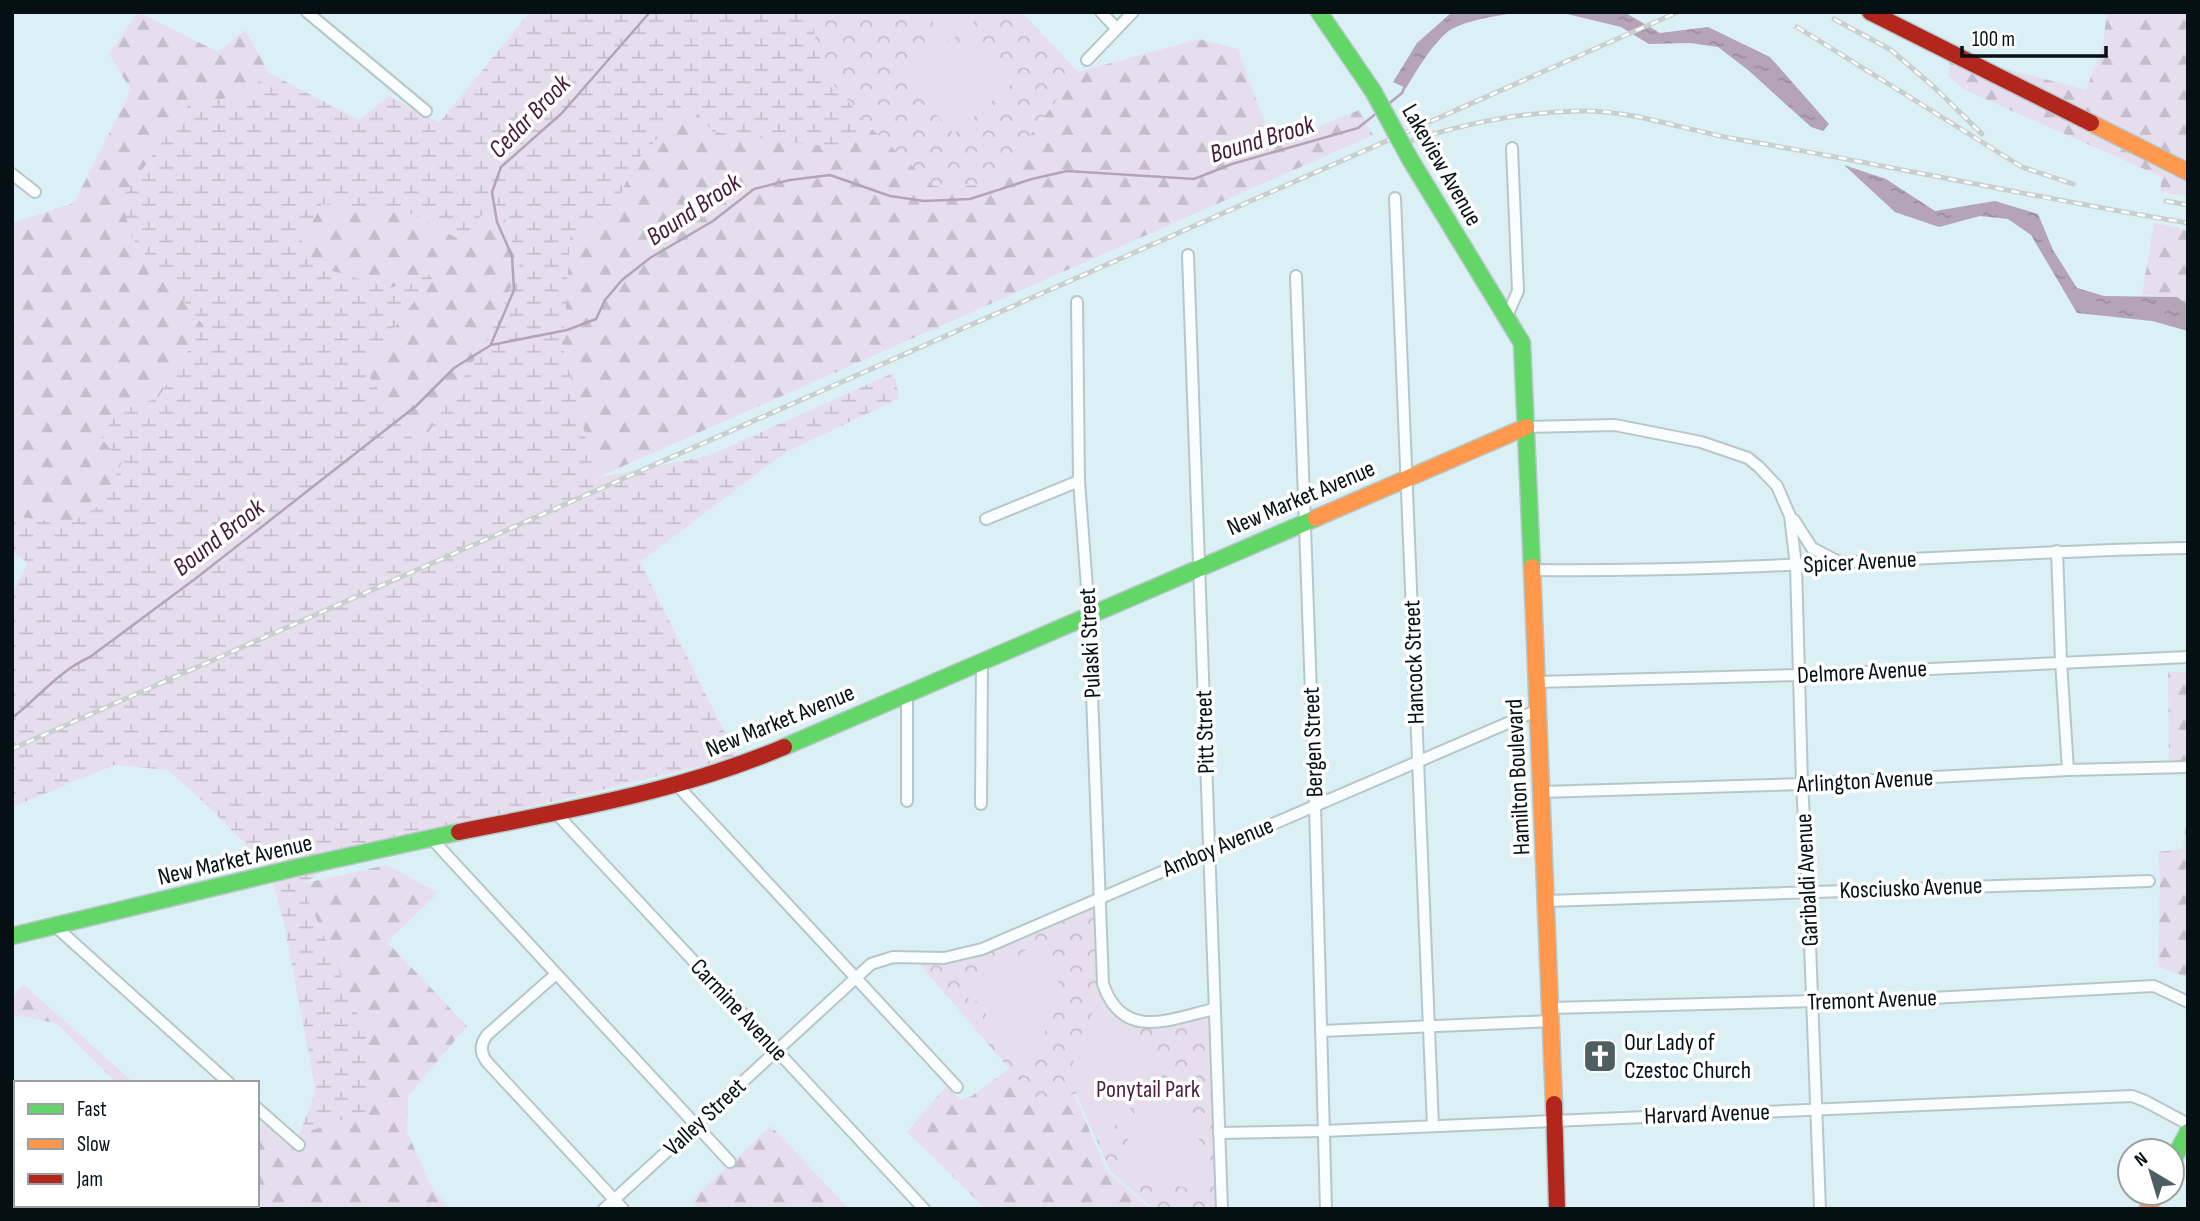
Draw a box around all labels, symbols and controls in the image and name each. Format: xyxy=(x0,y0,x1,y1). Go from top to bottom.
scale bar xyxy=(1962,14,2106,58)
text: 100 m xyxy=(1972,27,2015,52)
water label: Cedar Brook xyxy=(483,68,578,165)
street label: Lakeview Avenue xyxy=(1396,99,1488,231)
water label: Bound Brook xyxy=(1206,109,1319,170)
water label: Bound Brook xyxy=(641,166,748,253)
street label: New Market Avenue xyxy=(1223,454,1379,542)
water label: Bound Brook xyxy=(167,492,272,583)
street label: Spicer Avenue xyxy=(1803,545,1917,579)
street label: Pulaski Street xyxy=(1073,587,1107,699)
street label: Hancock Street xyxy=(1397,599,1431,725)
street label: Delmore Avenue xyxy=(1796,654,1928,690)
street label: New Market Avenue xyxy=(701,678,859,764)
street label: Bergen Street xyxy=(1297,686,1329,798)
street label: Pitt Street xyxy=(1189,690,1221,774)
street label: Hamilton Boulevard xyxy=(1499,698,1537,856)
street label: Arlington Avenue xyxy=(1795,763,1934,799)
street label: Amboy Avenue xyxy=(1157,811,1278,884)
street label: Garibaldi Avenue xyxy=(1789,813,1825,947)
street label: New Market Avenue xyxy=(155,828,315,892)
street label: Kosciusko Avenue xyxy=(1839,871,1983,905)
street label: Carmine Avenue xyxy=(684,953,794,1067)
street label: Tremont Avenue xyxy=(1807,983,1937,1017)
place label: Our Lady of Czestoc Church xyxy=(1624,1028,1751,1085)
church icon: Our Lady of Czestoc Church xyxy=(1581,1037,1619,1075)
street label: Valley Street xyxy=(658,1072,752,1162)
park label: Ponytail Park xyxy=(1096,1075,1200,1104)
legend xyxy=(14,1081,259,1207)
text: Fast xyxy=(77,1097,107,1122)
street label: Harvard Avenue xyxy=(1644,1097,1770,1131)
text: Slow xyxy=(77,1132,111,1157)
north arrow xyxy=(2116,1137,2186,1207)
text: N xyxy=(2130,1148,2153,1172)
text: Jam xyxy=(76,1167,103,1192)

